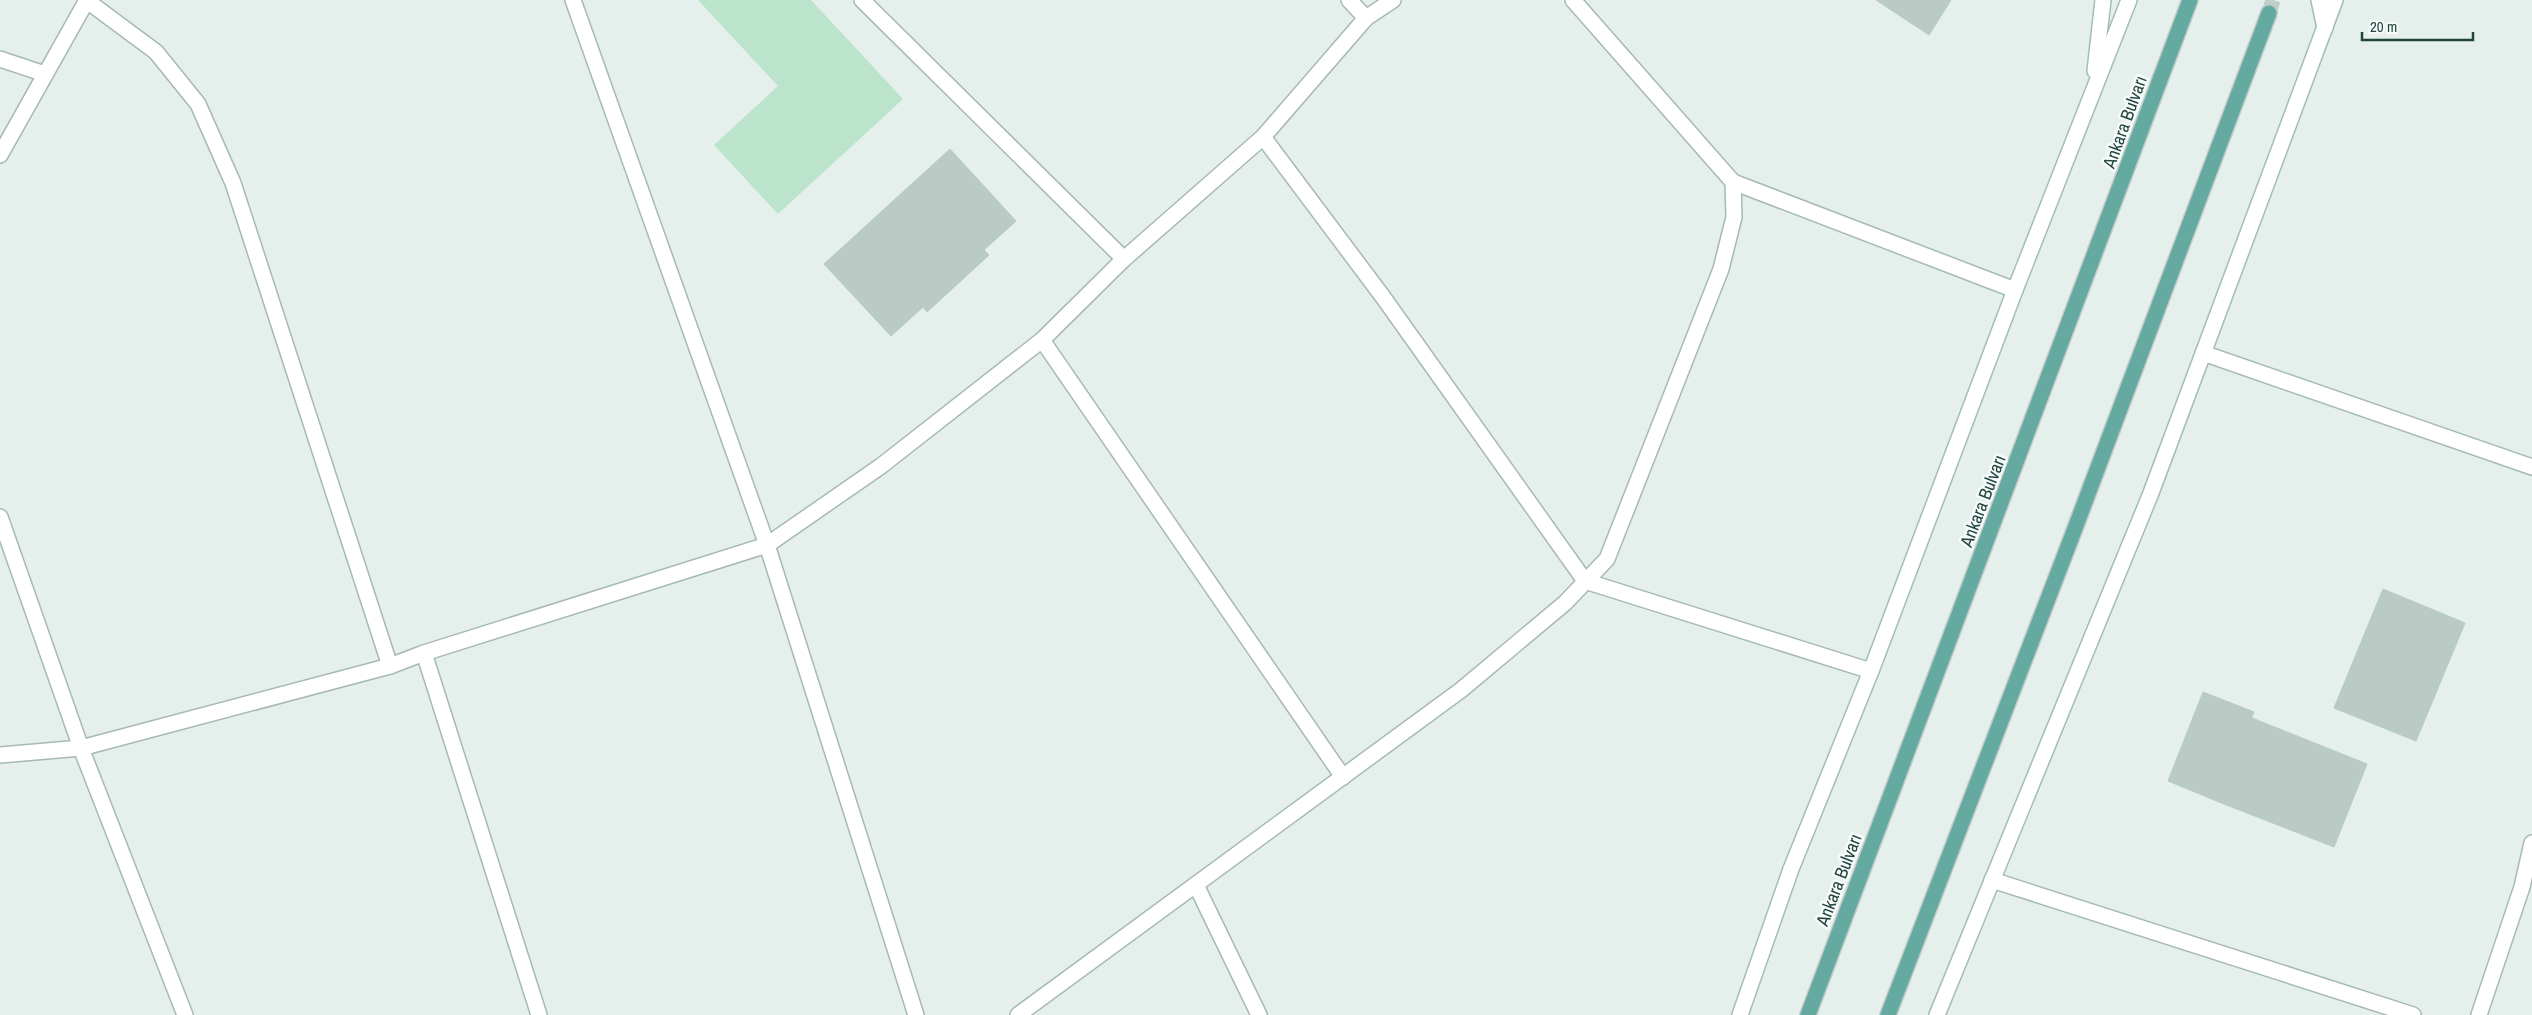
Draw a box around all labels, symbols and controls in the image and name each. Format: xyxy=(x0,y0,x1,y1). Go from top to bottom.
scale bar xyxy=(2362,10,2473,42)
text: 20 m xyxy=(2370,16,2397,37)
street label: Ankara Bulvarı xyxy=(2096,72,2153,173)
street label: Ankara Bulvarı xyxy=(1953,451,2012,551)
street label: Ankara Bulvarı xyxy=(1809,830,1868,930)

